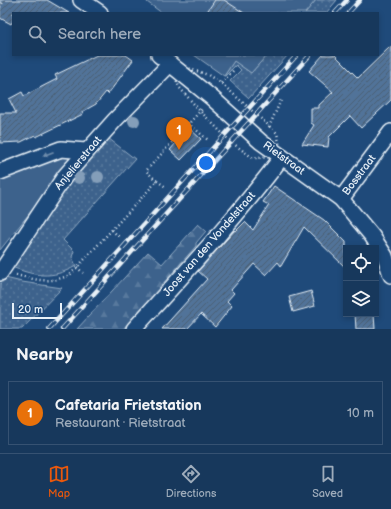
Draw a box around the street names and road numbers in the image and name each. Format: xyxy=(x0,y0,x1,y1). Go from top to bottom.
street label: Anjelierstraat xyxy=(52,133,105,192)
street label: Rietstraat xyxy=(261,138,308,178)
street label: Bosstraat xyxy=(339,152,379,198)
street label: Joost van den Vondelstraat xyxy=(160,189,258,299)

